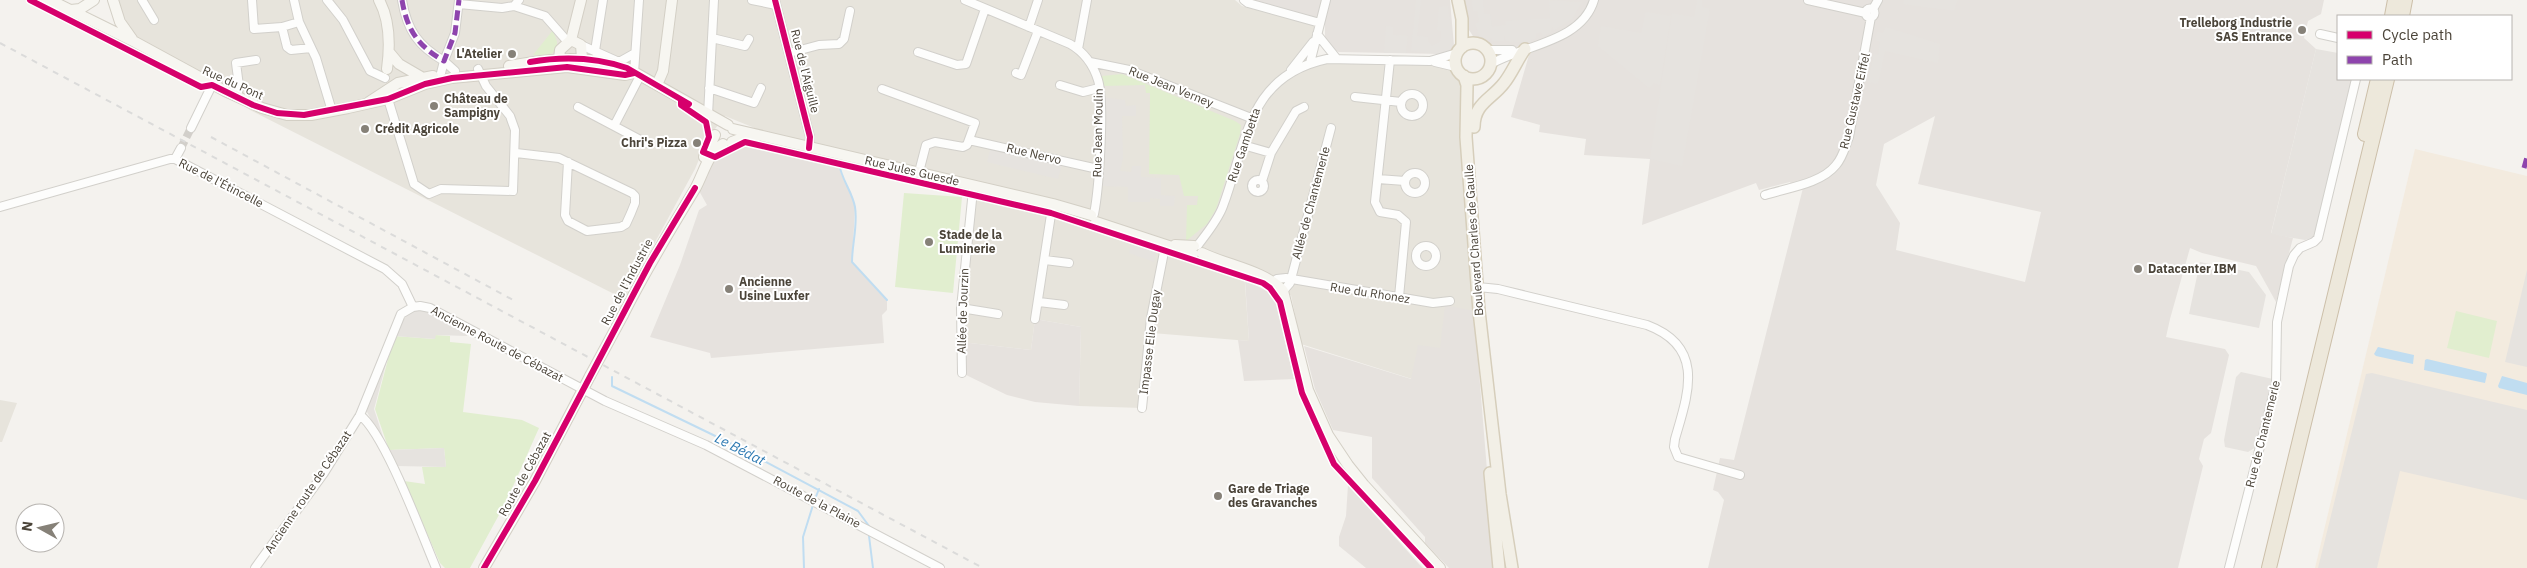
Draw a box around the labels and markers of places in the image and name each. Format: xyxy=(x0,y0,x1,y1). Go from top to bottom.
place label: Trelleborg Industrie SAS Entrance xyxy=(2180,15,2292,44)
marker: Trelleborg Industrie SAS Entrance xyxy=(2296,24,2308,36)
place label: L'Atelier xyxy=(456,46,502,61)
marker: L'Atelier xyxy=(506,48,518,60)
place label: Château de Sampigny xyxy=(444,91,508,120)
marker: Château de Sampigny xyxy=(428,100,440,112)
place label: Crédit Agricole xyxy=(375,121,459,136)
marker: Crédit Agricole xyxy=(359,123,371,135)
place label: Chri's Pizza xyxy=(621,135,687,150)
marker: Chri's Pizza xyxy=(691,137,703,149)
place label: Stade de la Luminerie xyxy=(939,227,1002,256)
marker: Stade de la Luminerie xyxy=(923,236,935,248)
place label: Datacenter IBM xyxy=(2148,261,2237,276)
marker: Datacenter IBM xyxy=(2132,263,2144,275)
place label: Ancienne Usine Luxfer xyxy=(739,274,810,303)
marker: Ancienne Usine Luxfer xyxy=(723,283,735,295)
place label: Gare de Triage des Gravanches xyxy=(1228,481,1317,510)
marker: Gare de Triage des Gravanches xyxy=(1212,490,1224,502)

